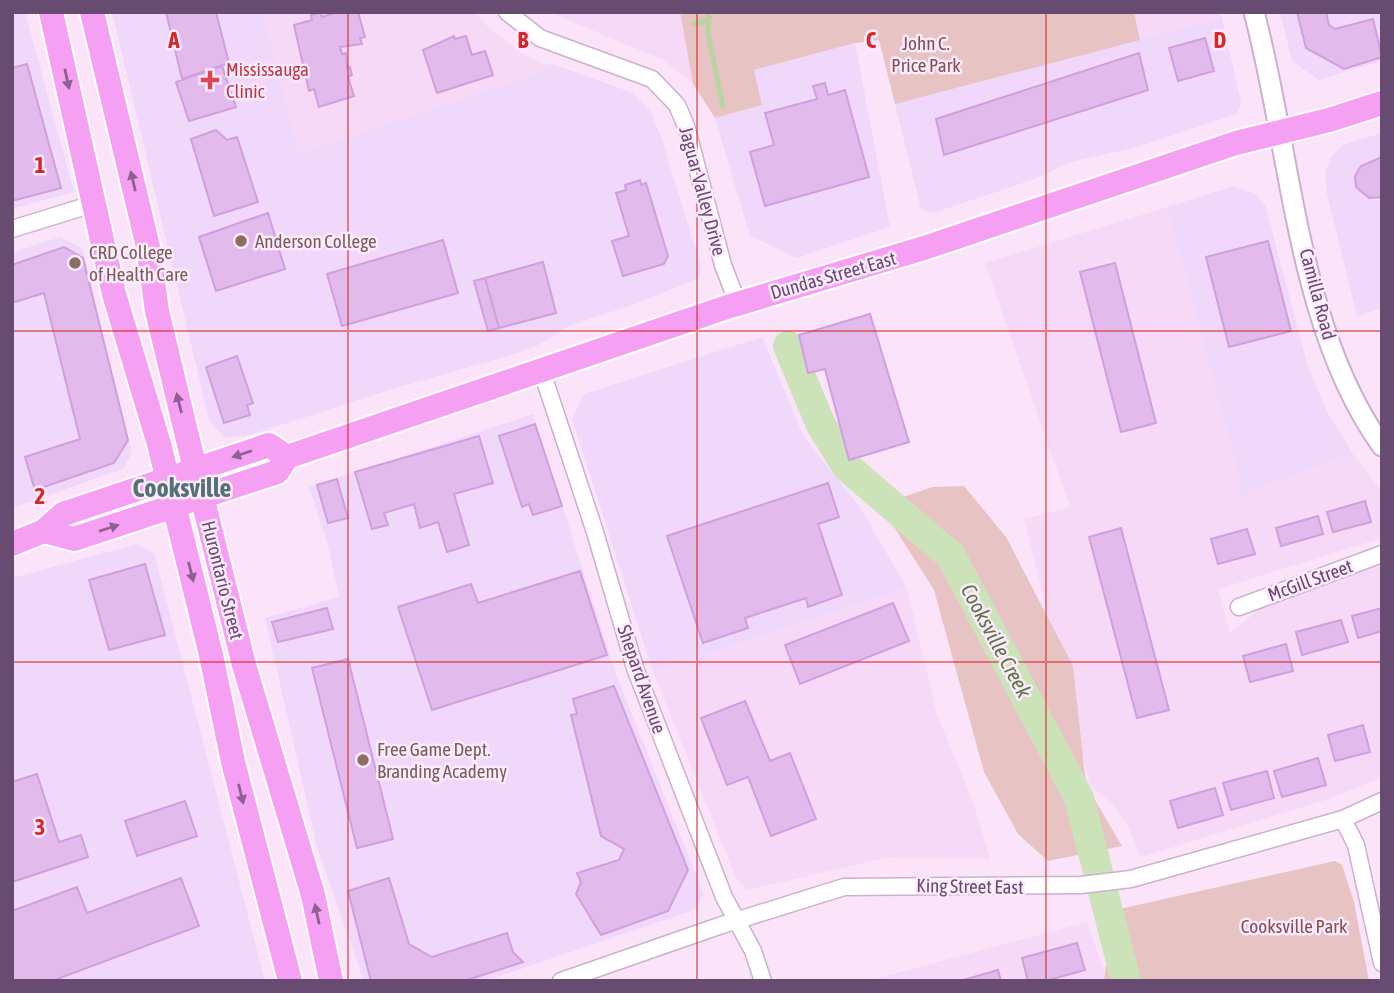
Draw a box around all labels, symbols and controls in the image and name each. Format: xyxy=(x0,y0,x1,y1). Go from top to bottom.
text: A xyxy=(167,27,180,53)
text: B xyxy=(518,27,529,53)
text: C xyxy=(866,27,877,53)
text: D xyxy=(1214,27,1227,53)
park label: John C. Price Park xyxy=(891,32,961,76)
place label: Mississauga Clinic xyxy=(226,58,309,102)
one-way arrow xyxy=(61,68,72,90)
marker: Mississauga Clinic xyxy=(200,70,220,90)
street label: Jaguar Valley Drive xyxy=(675,124,731,258)
text: 1 xyxy=(35,152,46,178)
one-way arrow xyxy=(127,170,138,192)
place label: Anderson College xyxy=(255,230,377,252)
marker: Anderson College xyxy=(233,233,249,249)
place label: CRD College of Health Care xyxy=(89,241,188,285)
street label: Camilla Road xyxy=(1295,246,1341,342)
street label: Dundas Street East xyxy=(768,247,898,303)
marker: CRD College of Health Care xyxy=(67,255,83,271)
one-way arrow xyxy=(173,392,184,414)
one-way arrow xyxy=(232,449,253,459)
district label: Cooksville xyxy=(133,473,232,503)
text: 2 xyxy=(35,483,45,509)
street label: Hurontario Street xyxy=(198,518,248,642)
one-way arrow xyxy=(99,522,120,533)
street label: McGill Street xyxy=(1265,555,1355,605)
one-way arrow xyxy=(186,561,197,583)
water label: Cooksville Creek xyxy=(957,580,1037,702)
street label: Shepard Avenue xyxy=(613,622,671,736)
place label: Free Game Dept. Branding Academy xyxy=(377,738,507,782)
marker: Free Game Dept. Branding Academy xyxy=(355,752,371,768)
one-way arrow xyxy=(236,783,247,805)
text: 3 xyxy=(35,814,45,840)
street label: King Street East xyxy=(916,874,1024,898)
one-way arrow xyxy=(311,903,322,925)
park label: Cooksville Park xyxy=(1241,915,1348,937)

